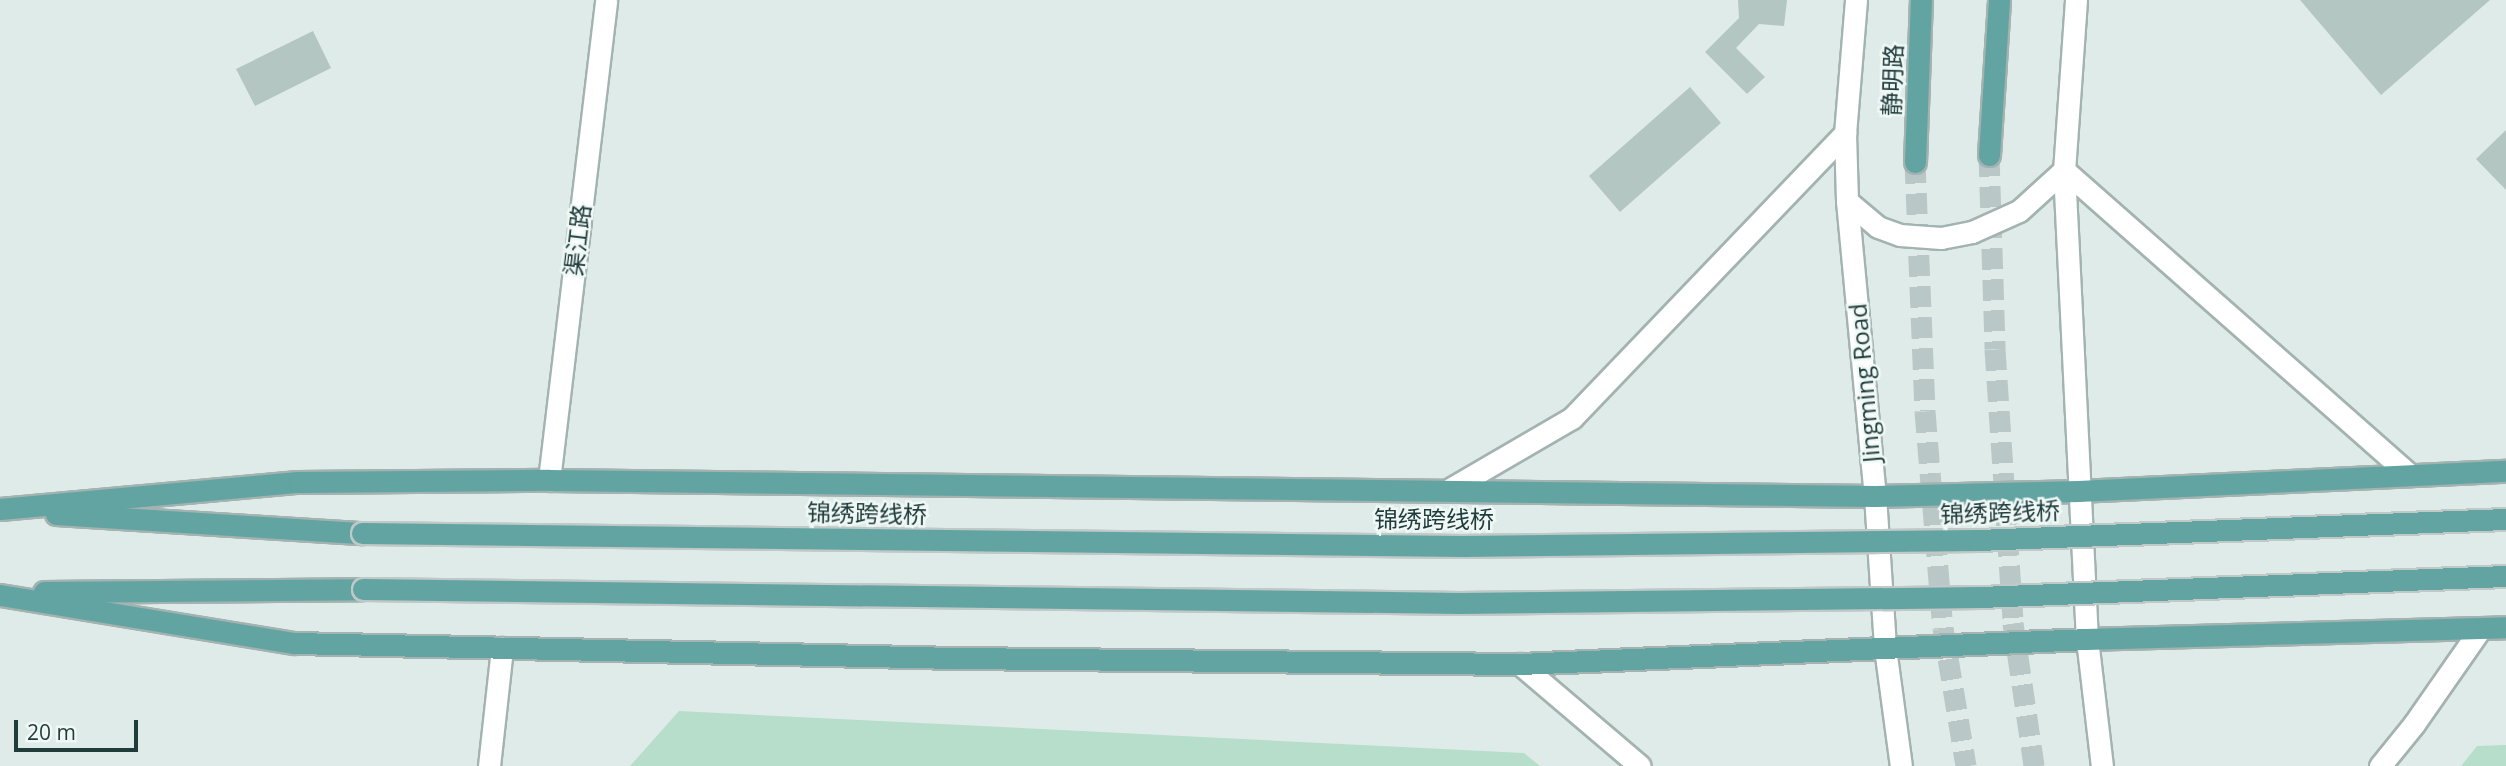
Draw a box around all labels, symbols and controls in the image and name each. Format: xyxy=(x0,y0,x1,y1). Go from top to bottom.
street label: 静明路 xyxy=(1876,44,1908,116)
street label: 渠江路 xyxy=(558,203,596,277)
street label: Jingming Road xyxy=(1843,302,1885,464)
street label: 锦绣跨线桥 xyxy=(1940,496,2060,528)
street label: 锦绣跨线桥 xyxy=(807,498,927,528)
street label: 锦绣跨线桥 xyxy=(1374,505,1494,533)
scale bar xyxy=(18,706,142,750)
text: 20 m xyxy=(27,718,76,746)

